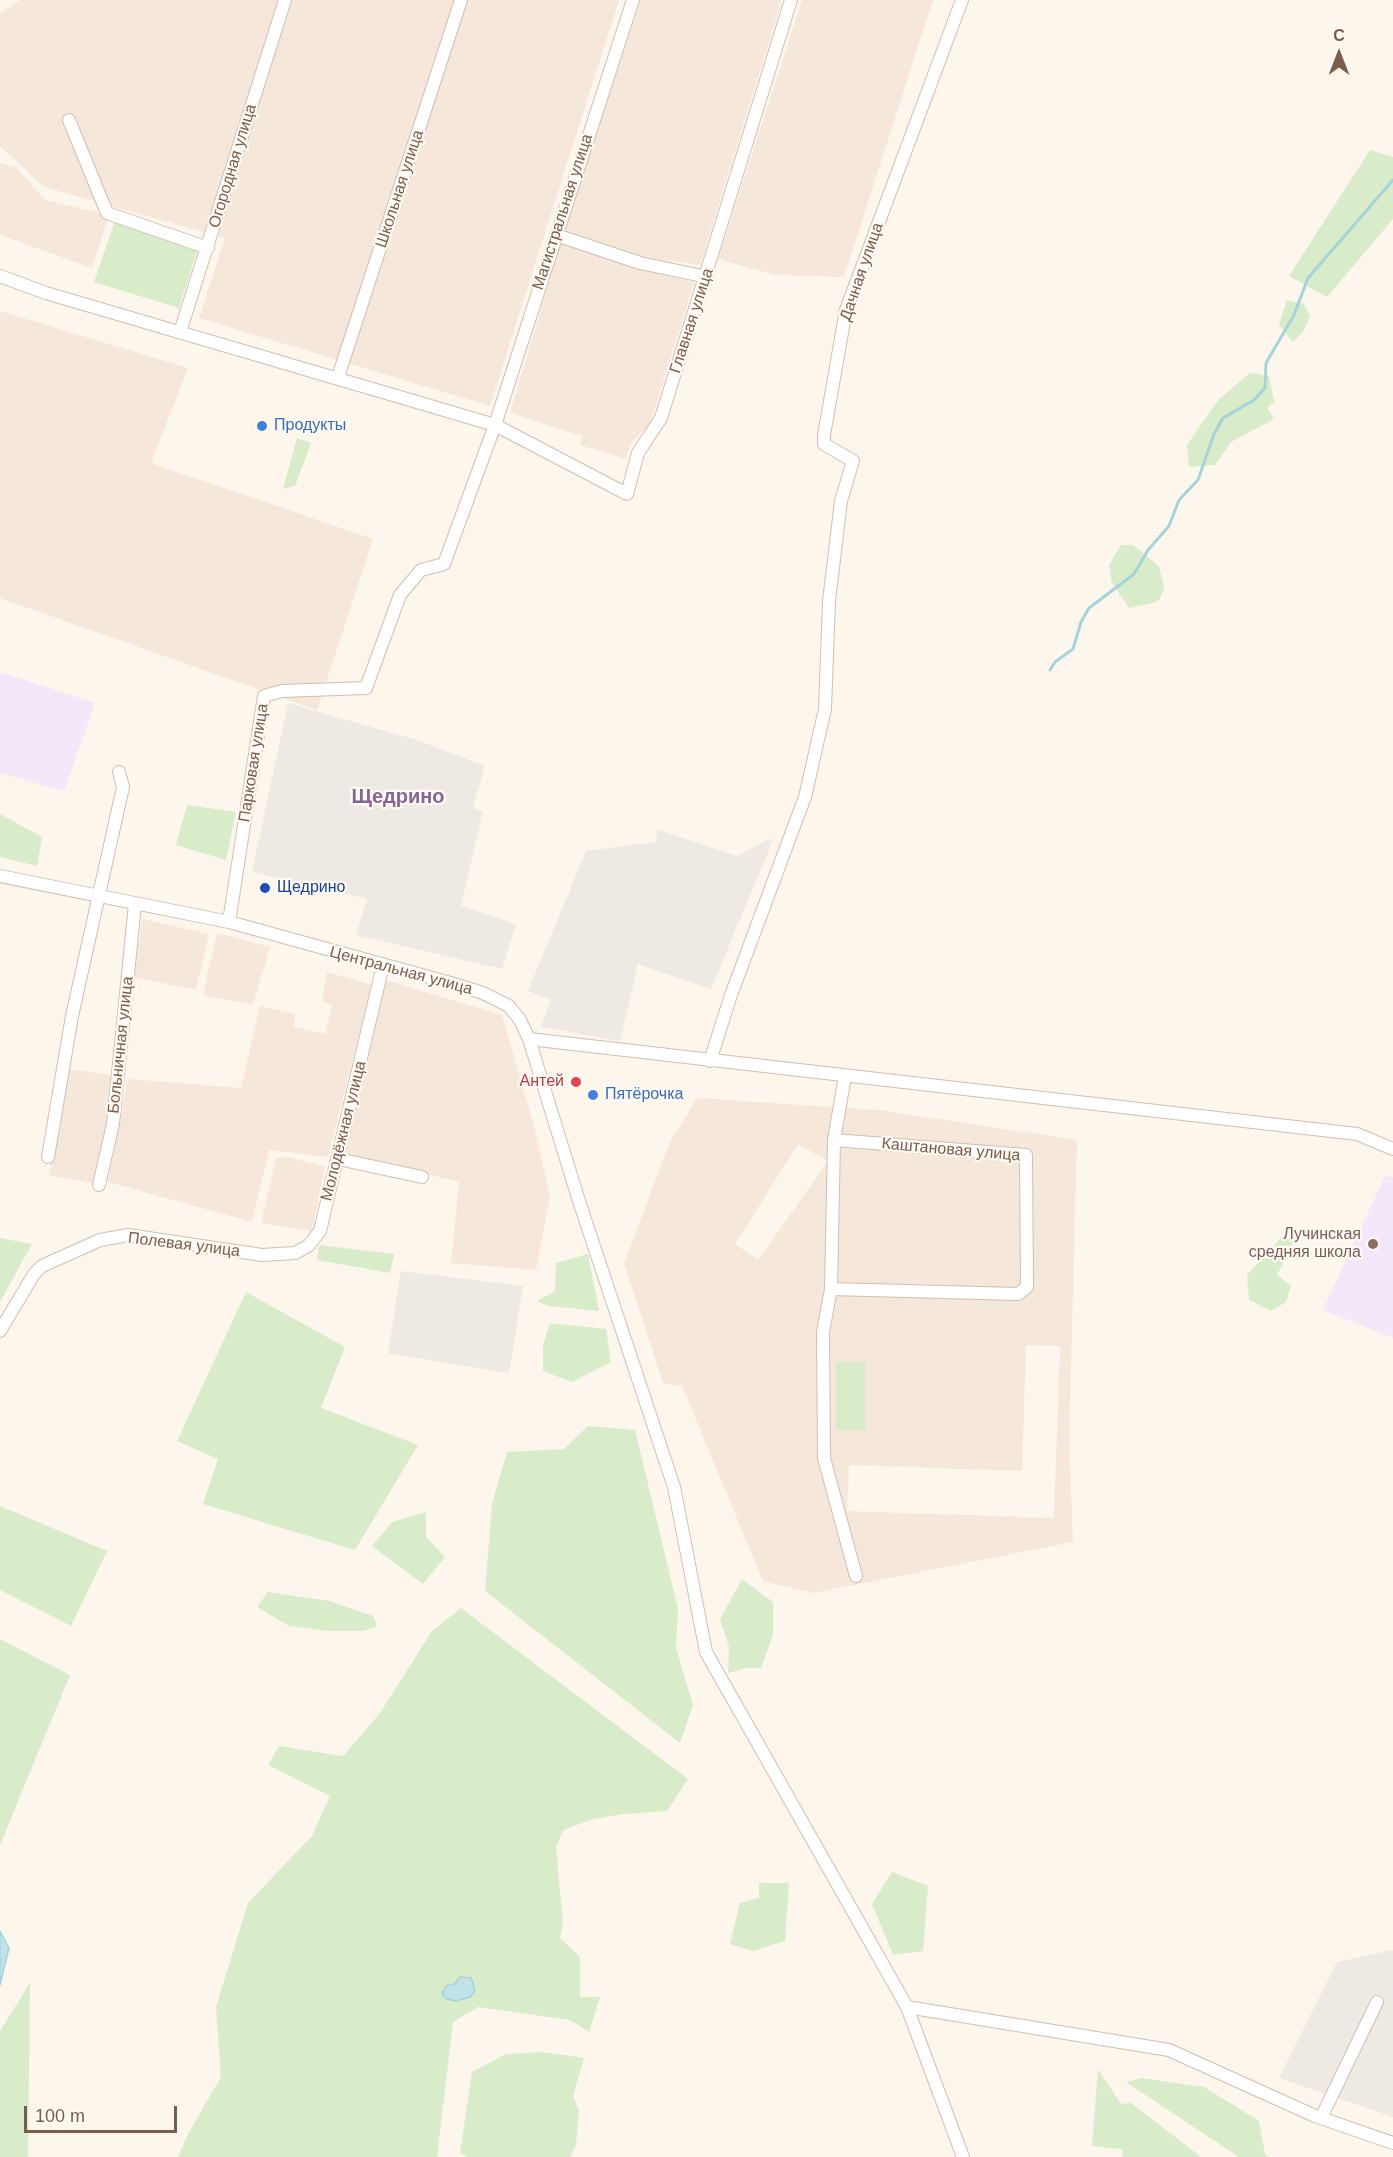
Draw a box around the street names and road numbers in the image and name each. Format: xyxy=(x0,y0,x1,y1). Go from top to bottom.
street label: Огородная улица xyxy=(205,102,261,230)
street label: Школьная улица xyxy=(372,128,428,250)
street label: Магистральная улица xyxy=(529,132,597,292)
street label: Дачная улица xyxy=(836,220,888,324)
street label: Главная улица xyxy=(666,266,718,376)
street label: Парковая улица xyxy=(235,702,273,824)
street label: Центральная улица xyxy=(327,943,475,999)
street label: Больничная улица xyxy=(104,976,138,1114)
street label: Молодёжная улица xyxy=(317,1059,371,1203)
street label: Каштановая улица xyxy=(881,1134,1021,1166)
street label: Полевая улица xyxy=(127,1229,241,1261)

